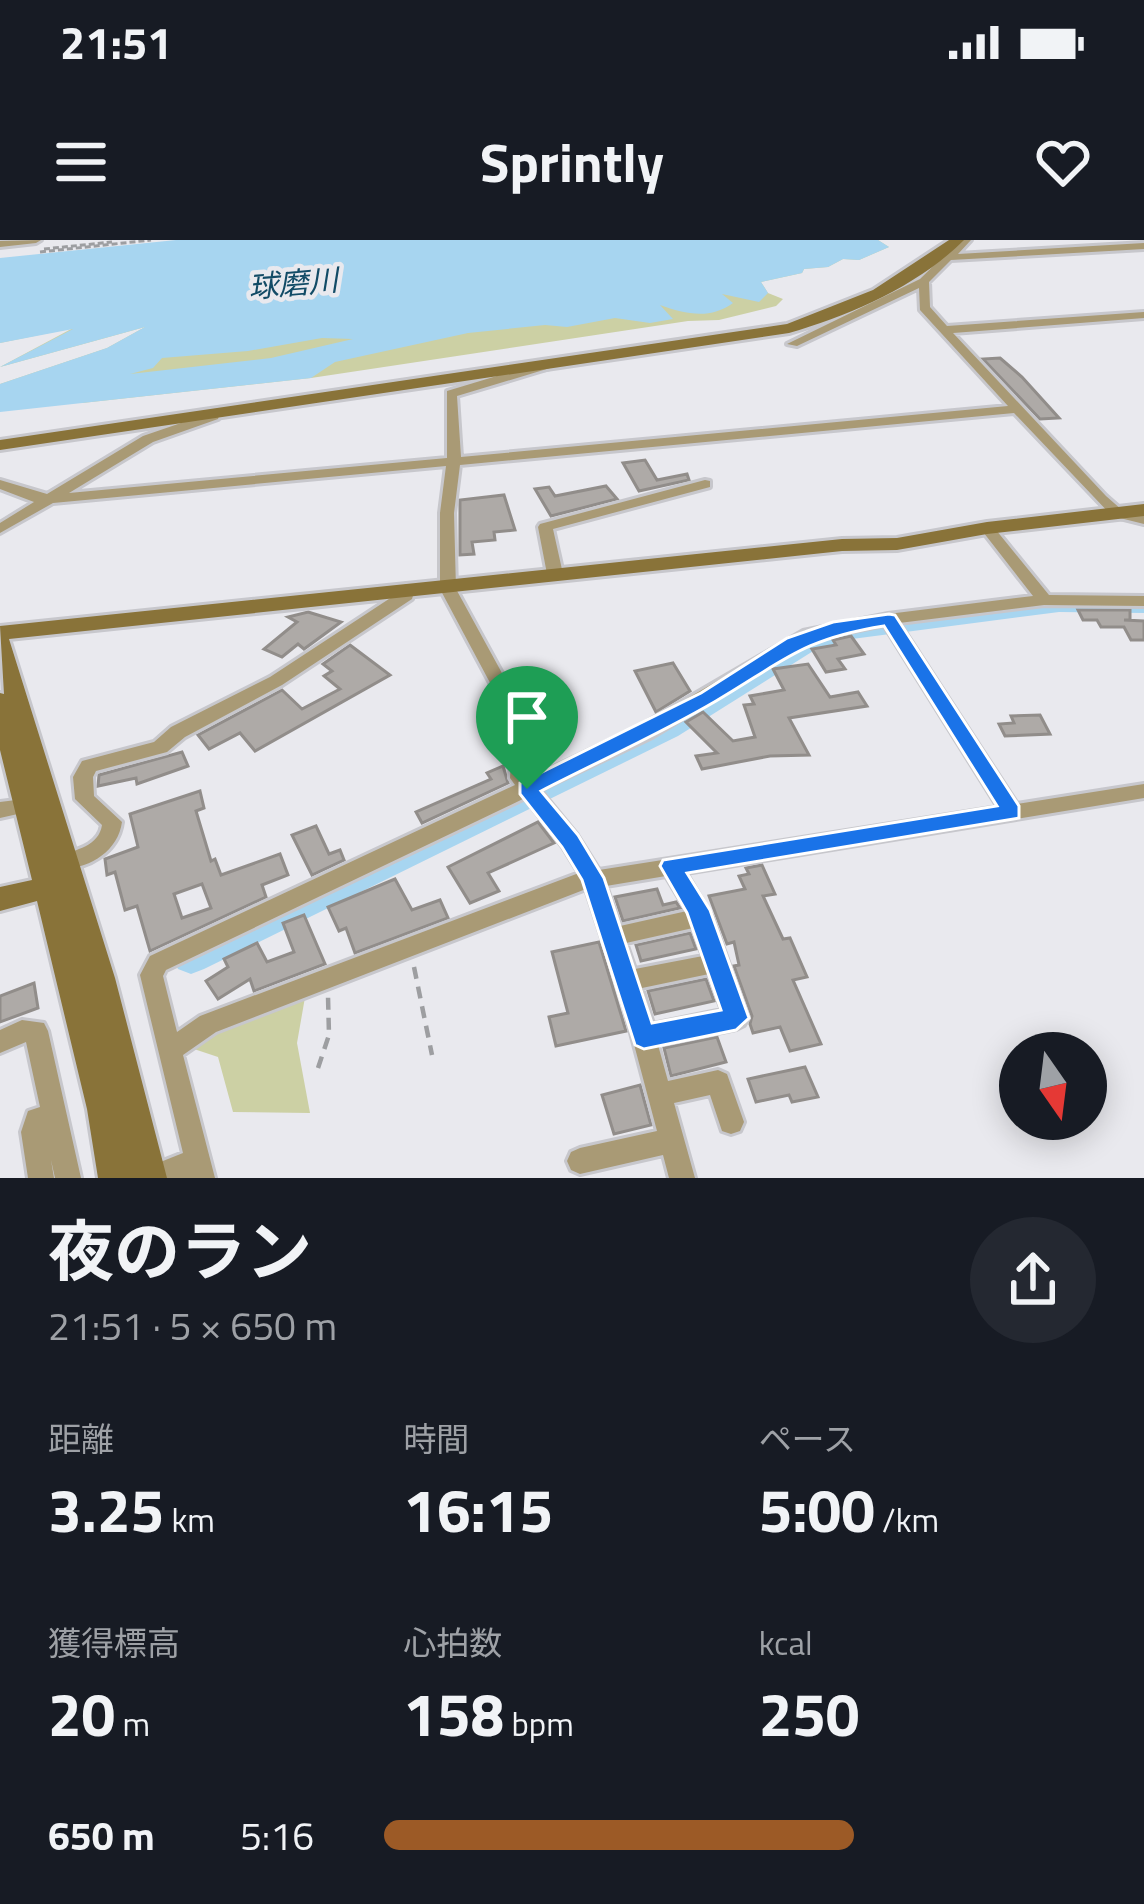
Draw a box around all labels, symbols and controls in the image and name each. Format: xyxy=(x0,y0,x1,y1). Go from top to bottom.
text: 21:51 xyxy=(60,8,172,76)
text: Sprintly xyxy=(480,121,664,203)
icon: menu xyxy=(48,129,114,195)
icon: heart xyxy=(1030,129,1096,195)
water label: 球磨川 xyxy=(246,256,343,310)
pin xyxy=(476,666,578,789)
icon: arrive xyxy=(494,684,560,750)
north arrow xyxy=(999,1032,1107,1140)
map controls xyxy=(999,1032,1107,1140)
text: 夜のラン xyxy=(48,1200,312,1301)
button: share xyxy=(970,1217,1096,1343)
text: 21:51 · 5 × 650 m xyxy=(48,1296,337,1355)
text: 距離 xyxy=(48,1414,114,1464)
text: 時間 xyxy=(403,1414,469,1464)
text: ペース xyxy=(759,1414,856,1464)
text: 3.25 xyxy=(48,1464,164,1555)
text: 16:15 xyxy=(403,1464,553,1555)
text: 5:00 xyxy=(759,1464,875,1555)
text: km xyxy=(164,1495,215,1545)
text: /km xyxy=(875,1495,939,1545)
text: 獲得標高 xyxy=(48,1618,180,1668)
text: 心拍数 xyxy=(403,1618,502,1668)
text: kcal xyxy=(759,1618,813,1668)
text: 20 xyxy=(48,1668,115,1759)
text: 158 xyxy=(403,1668,504,1759)
text: 250 xyxy=(759,1668,859,1759)
text: m xyxy=(115,1699,150,1749)
text: bpm xyxy=(504,1699,574,1749)
text: 650 m xyxy=(48,1806,155,1865)
text: 5:16 xyxy=(240,1806,314,1865)

